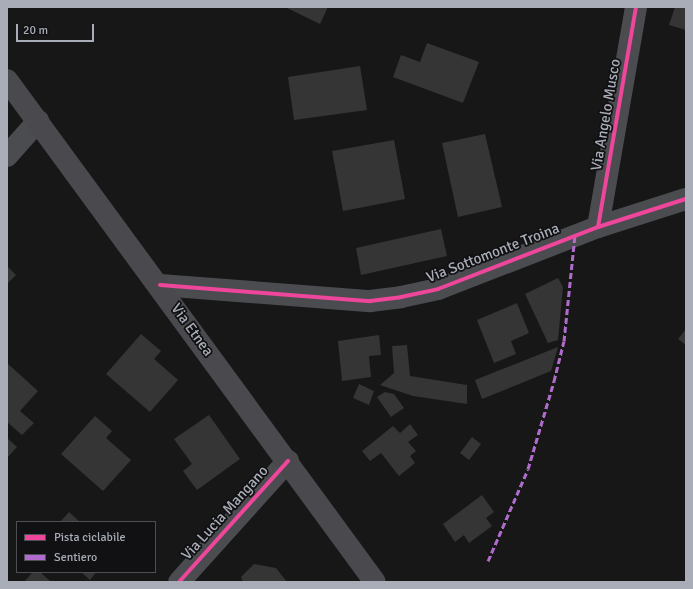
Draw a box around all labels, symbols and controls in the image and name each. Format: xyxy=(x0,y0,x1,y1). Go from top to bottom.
scale bar xyxy=(18,16,96,42)
text: 20 m xyxy=(23,23,48,38)
street label: Via Angelo Musco xyxy=(587,58,625,172)
street label: Via Sottomonte Troina xyxy=(424,219,562,287)
street label: Via Etnea xyxy=(167,300,217,360)
street label: Via Lucia Mangano xyxy=(178,462,272,564)
legend xyxy=(16,521,156,573)
text: Pista ciclabile xyxy=(54,530,126,545)
text: Sentiero xyxy=(54,550,97,565)

